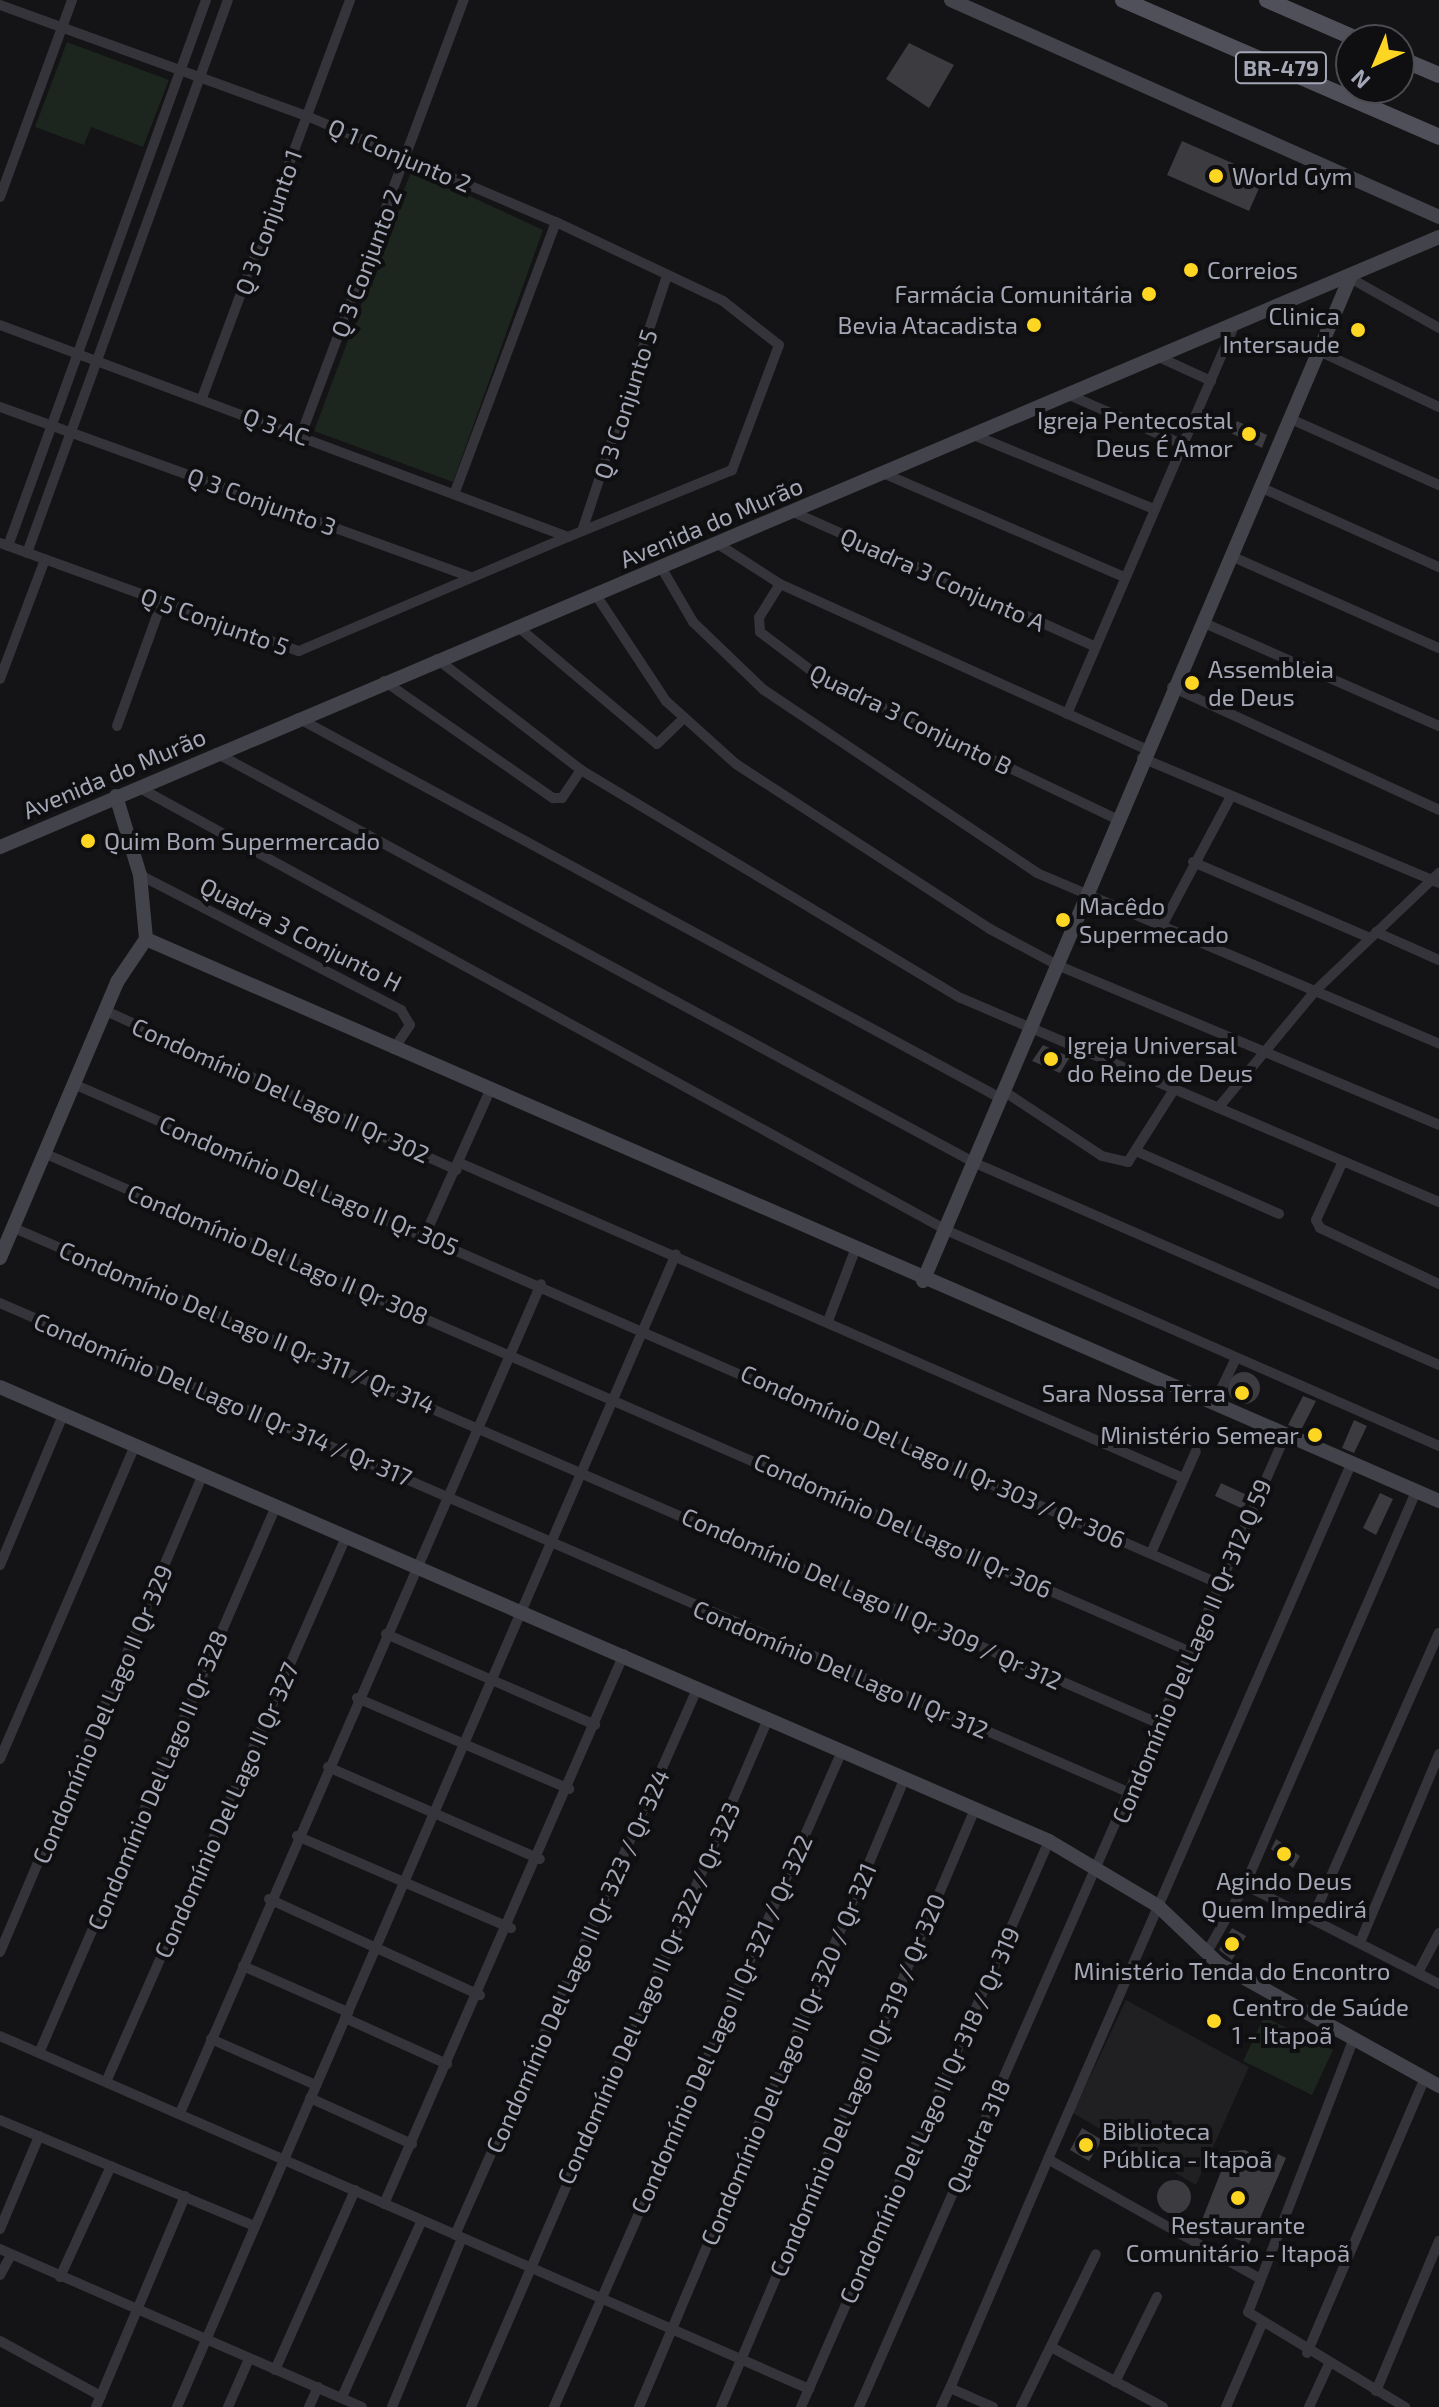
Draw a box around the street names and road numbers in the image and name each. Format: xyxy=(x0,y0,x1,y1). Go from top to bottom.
road number: BR-479 xyxy=(1233,50,1329,86)
street label: Q 1 Conjunto 2 xyxy=(324,112,476,198)
street label: Q 3 Conjunto 1 xyxy=(228,145,308,299)
street label: Q 3 Conjunto 2 xyxy=(324,185,408,341)
street label: Q 3 Conjunto 5 xyxy=(587,325,663,483)
street label: Q 3 AC xyxy=(239,401,313,451)
street label: Q 3 Conjunto 3 xyxy=(184,461,340,541)
street label: Avenida do Murão xyxy=(615,470,807,574)
street label: Quadra 3 Conjunto A xyxy=(836,521,1050,637)
street label: Q 5 Conjunto 5 xyxy=(137,581,293,661)
street label: Quadra 3 Conjunto B xyxy=(805,658,1017,780)
street label: Avenida do Murão xyxy=(18,721,210,825)
street label: Quadra 3 Conjunto H xyxy=(195,871,407,997)
street label: Condomínio Del Lago II Qr 302 xyxy=(127,1011,435,1169)
street label: Condomínio Del Lago II Qr 305 xyxy=(155,1109,463,1261)
street label: Condomínio Del Lago II Qr 308 xyxy=(123,1177,433,1331)
street label: Condomínio Del Lago II Qr 311 / Qr 314 xyxy=(54,1234,440,1420)
street label: Condomínio Del Lago II Qr 314 / Qr 317 xyxy=(29,1306,417,1492)
street label: Condomínio Del Lago II Qr 303 / Qr 306 xyxy=(736,1358,1130,1554)
street label: Condomínio Del Lago II Qr 306 xyxy=(749,1446,1057,1604)
street label: Condomínio Del Lago II Qr 312 Q 59 xyxy=(1105,1474,1277,1828)
street label: Condomínio Del Lago II Qr 309 / Qr 312 xyxy=(677,1501,1067,1695)
street label: Condomínio Del Lago II Qr 329 xyxy=(26,1560,178,1868)
street label: Condomínio Del Lago II Qr 312 xyxy=(689,1593,993,1745)
street label: Condomínio Del Lago II Qr 328 xyxy=(80,1625,234,1935)
street label: Condomínio Del Lago II Qr 327 xyxy=(147,1657,305,1963)
street label: Condomínio Del Lago II Qr 323 / Qr 324 xyxy=(479,1764,675,2158)
street label: Condomínio Del Lago II Qr 322 / Qr 323 xyxy=(550,1797,746,2189)
street label: Condomínio Del Lago II Qr 321 / Qr 322 xyxy=(624,1829,818,2219)
street label: Condomínio Del Lago II Qr 320 / Qr 321 xyxy=(694,1858,882,2250)
street label: Condomínio Del Lago II Qr 319 / Qr 320 xyxy=(763,1889,951,2281)
street label: Condomínio Del Lago II Qr 318 / Qr 319 xyxy=(832,1921,1026,2309)
street label: Quadra 318 xyxy=(940,2074,1016,2198)

